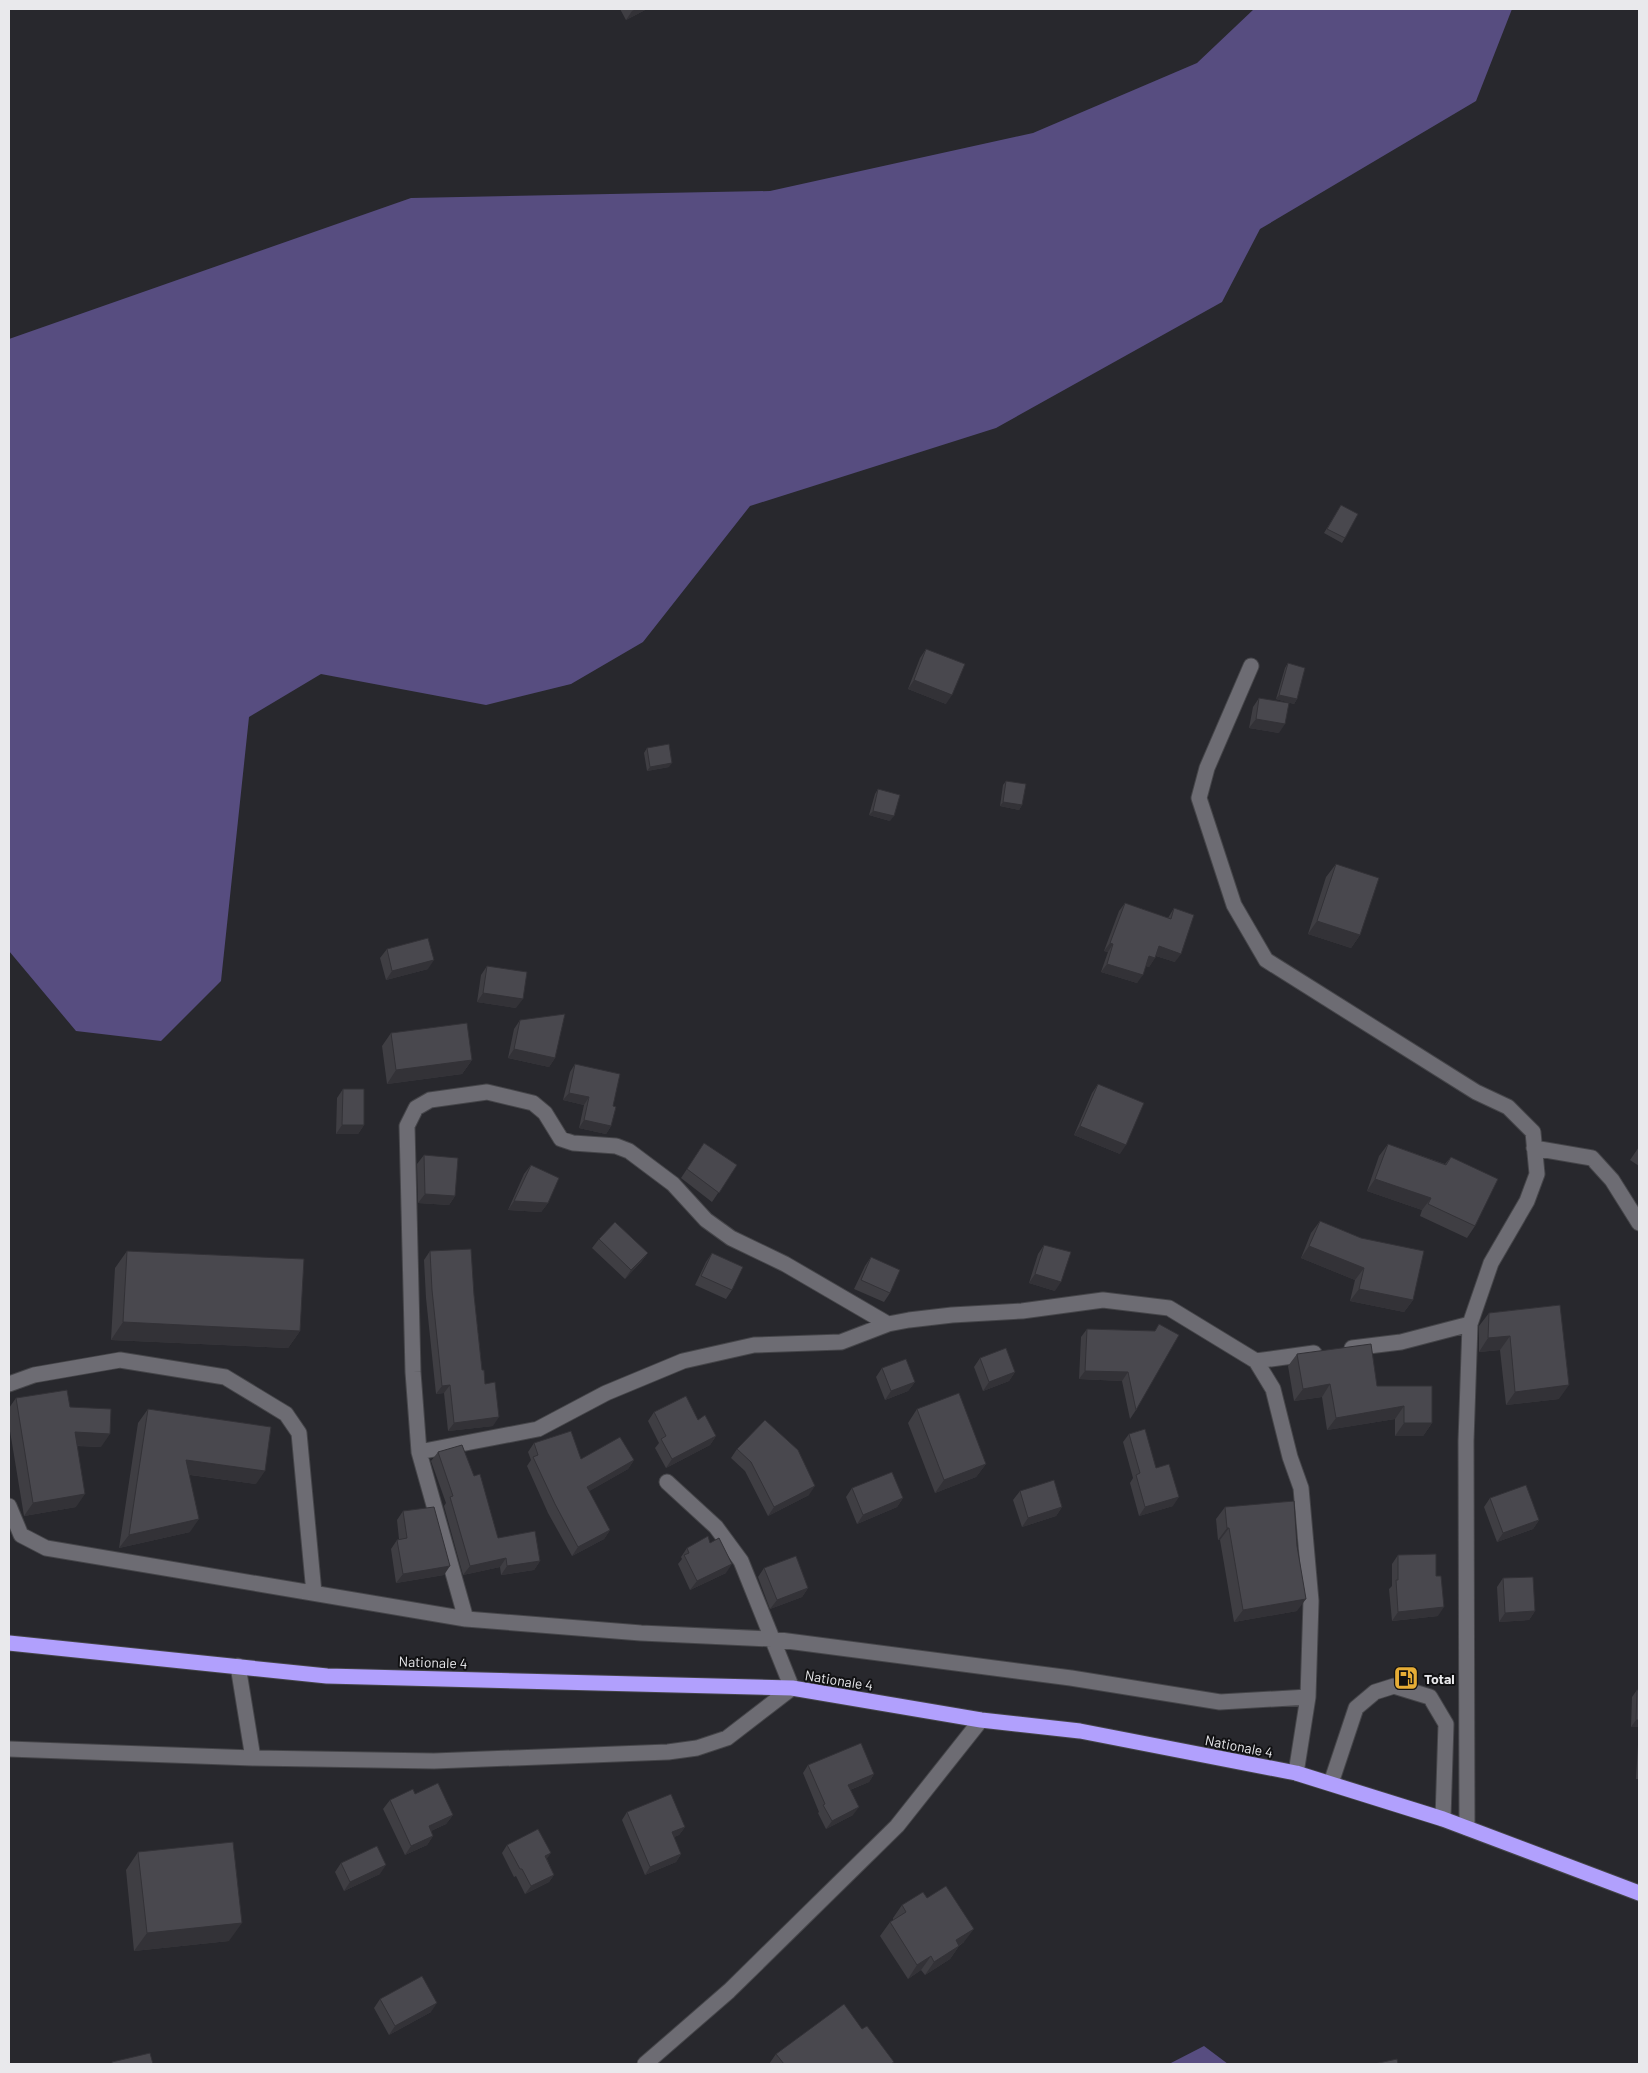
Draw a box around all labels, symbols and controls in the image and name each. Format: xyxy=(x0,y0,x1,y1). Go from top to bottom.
street label: Nationale 4 xyxy=(398,1652,468,1672)
fuel station icon: Total xyxy=(1393,1665,1419,1691)
street label: Nationale 4 xyxy=(804,1666,874,1694)
place label: Total xyxy=(1424,1670,1455,1687)
street label: Nationale 4 xyxy=(1204,1731,1274,1761)

